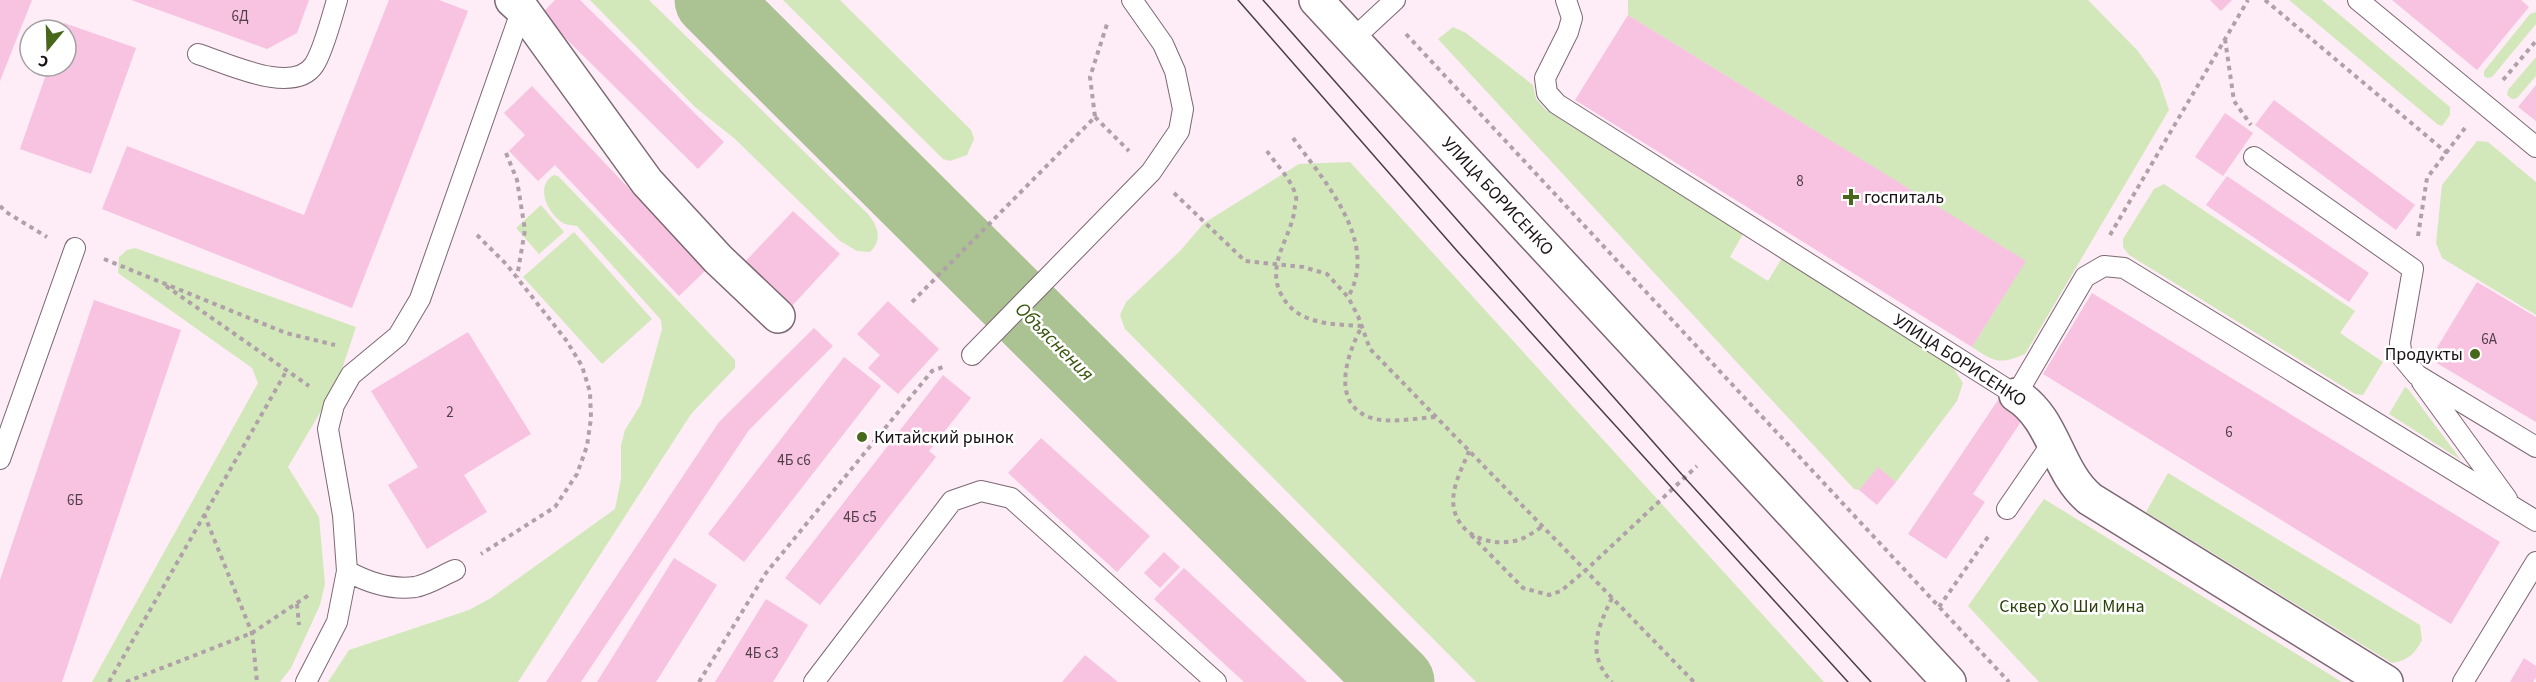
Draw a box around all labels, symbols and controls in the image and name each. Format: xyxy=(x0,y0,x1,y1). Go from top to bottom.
house number: 6Д xyxy=(231,6,249,27)
north arrow xyxy=(18,18,78,78)
text: С xyxy=(35,49,51,73)
street label: УЛИЦА БОРИСЕНКО xyxy=(1436,131,1559,261)
house number: 8 xyxy=(1796,171,1804,192)
place label: госпиталь xyxy=(1864,185,1944,210)
marker: госпиталь xyxy=(1842,188,1860,206)
water label: Объяснения xyxy=(1008,296,1100,388)
street label: УЛИЦА БОРИСЕНКО xyxy=(1888,308,2031,413)
house number: 6А xyxy=(2481,329,2498,350)
place label: Продукты xyxy=(2385,342,2463,367)
marker: Продукты xyxy=(2468,347,2482,361)
house number: 2 xyxy=(446,402,454,423)
house number: 6 xyxy=(2225,422,2233,443)
place label: Китайский рынок xyxy=(874,425,1014,450)
marker: Китайский рынок xyxy=(855,430,869,444)
house number: 4Б с6 xyxy=(777,450,811,471)
house number: 6Б xyxy=(67,490,83,511)
house number: 4Б с5 xyxy=(843,507,877,528)
park label: Сквер Хо Ши Мина xyxy=(1999,594,2145,619)
house number: 4Б с3 xyxy=(745,643,779,664)

